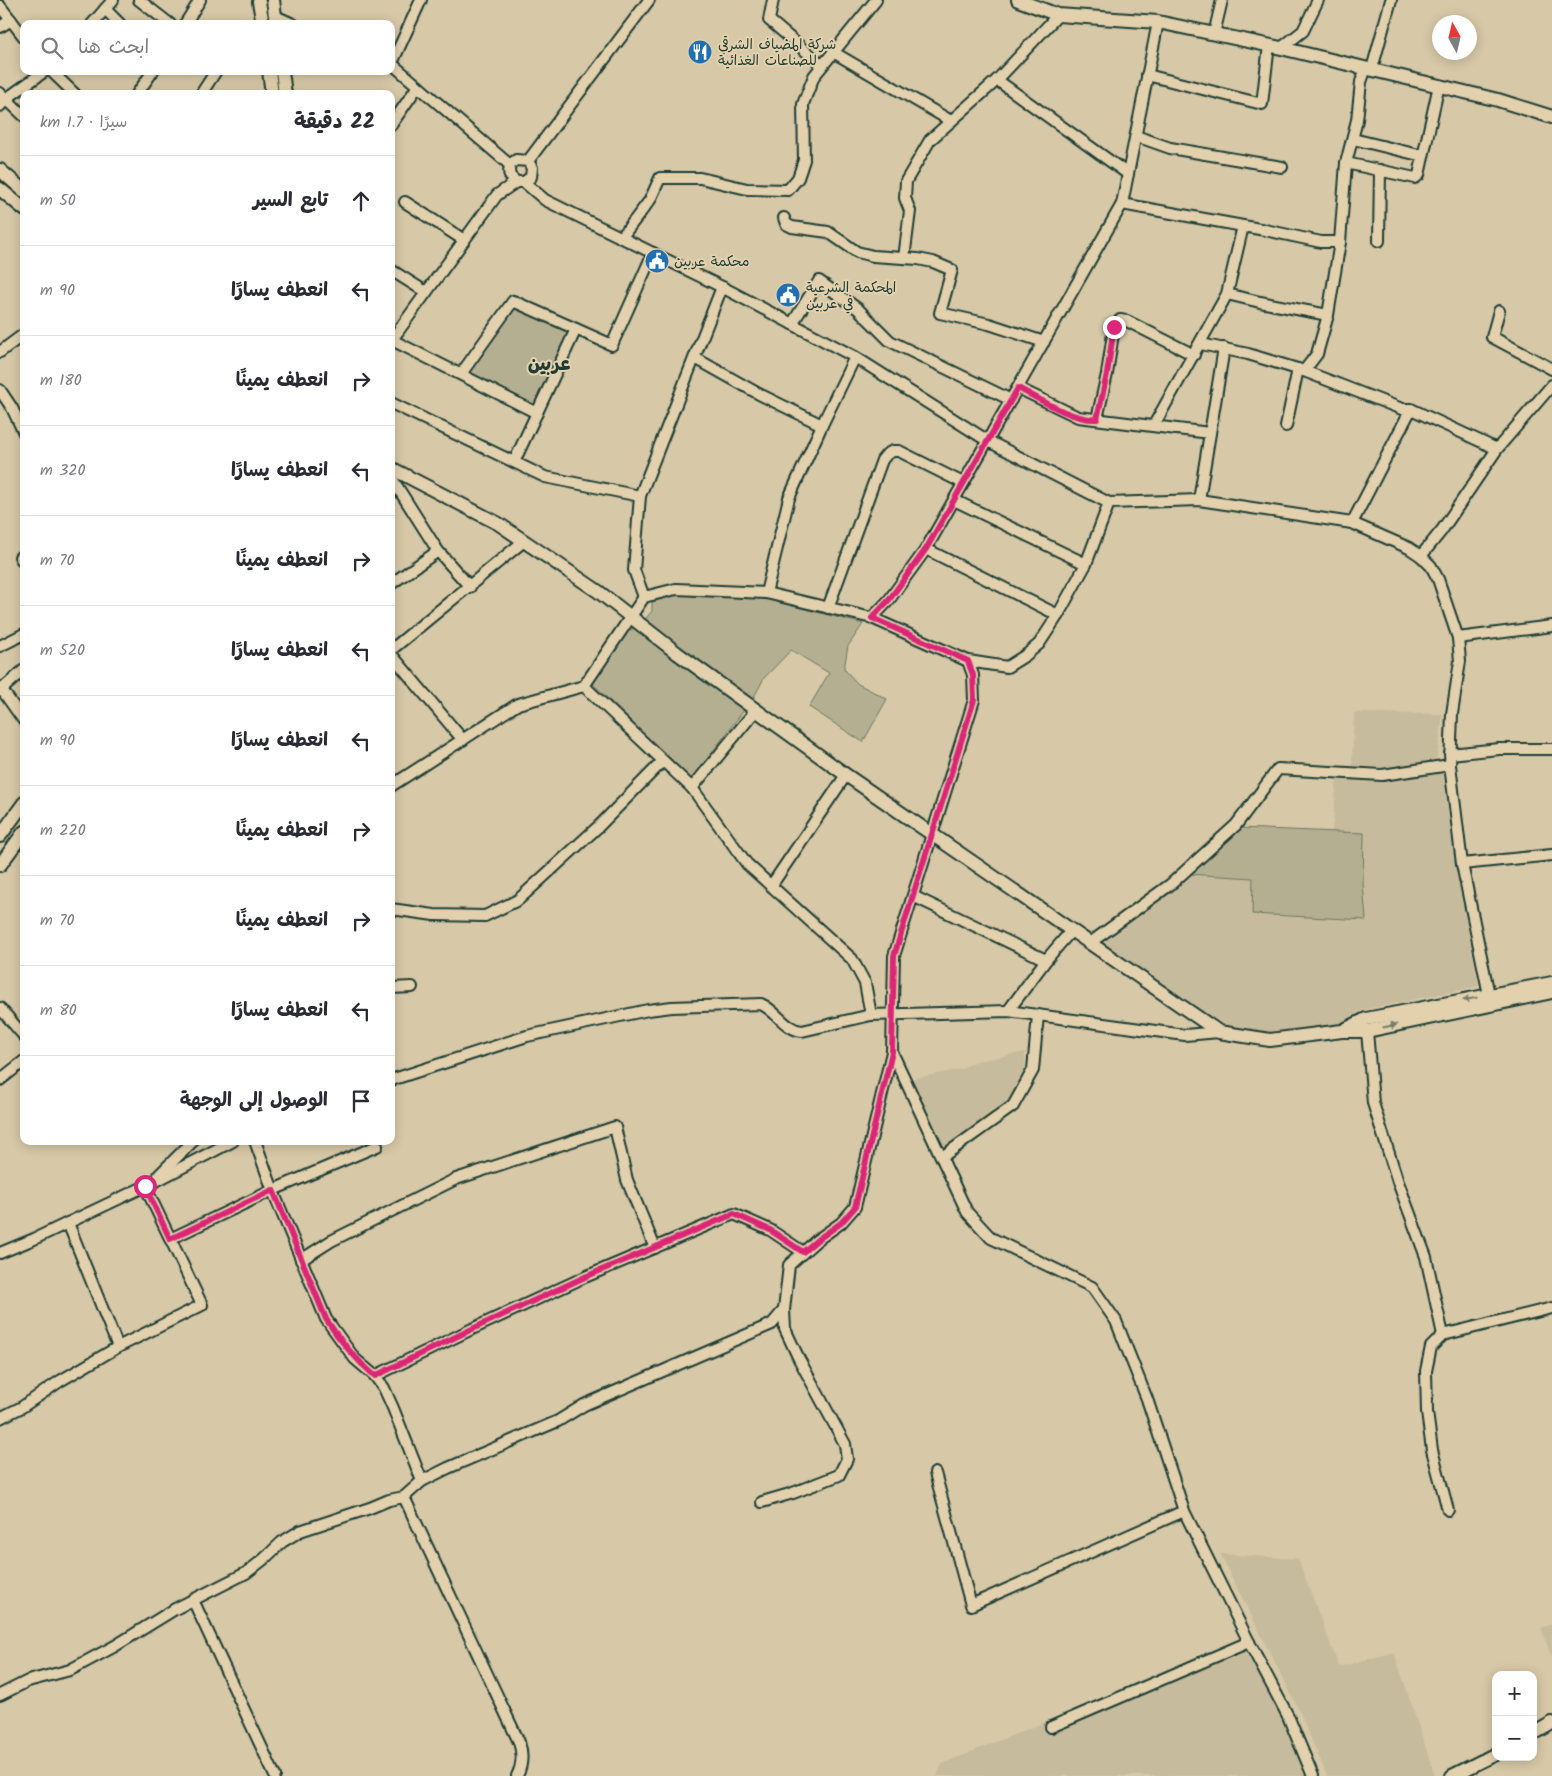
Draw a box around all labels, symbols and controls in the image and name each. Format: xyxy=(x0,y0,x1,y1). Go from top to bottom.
north arrow xyxy=(1432,15,1477,60)
search box xyxy=(20,20,395,75)
text: ابحث هنا xyxy=(78,33,149,63)
icon: search xyxy=(38,34,66,62)
place label: شركة المضياف الشرقي للصناعات الغذائية xyxy=(718,34,836,72)
restaurant icon: شركة المضياف الشرقي للصناعات الغذائية xyxy=(687,39,713,65)
text: 22 دقيقة xyxy=(294,106,375,139)
text: سيرًا · 1.7 km xyxy=(40,110,127,135)
text: تابع السير xyxy=(253,186,328,216)
icon: ahead xyxy=(347,187,375,215)
text: 50 m xyxy=(40,188,76,213)
public building icon: محكمة عربين xyxy=(644,248,670,274)
place label: محكمة عربين xyxy=(674,251,750,273)
text: انعطف يسارًا xyxy=(231,276,328,306)
icon: left xyxy=(347,277,375,305)
place label: المحكمة الشرعية في عربين xyxy=(806,277,896,315)
text: 90 m xyxy=(40,278,75,303)
public building icon: المحكمة الشرعية في عربين xyxy=(775,282,801,308)
route end xyxy=(1103,316,1126,339)
district label: عربين xyxy=(528,350,570,380)
text: انعطف يمينًا xyxy=(236,366,328,396)
icon: right xyxy=(347,367,375,395)
text: 180 m xyxy=(40,368,82,393)
text: انعطف يسارًا xyxy=(231,456,328,486)
icon: left xyxy=(347,457,375,485)
text: 320 m xyxy=(40,458,86,483)
text: انعطف يمينًا xyxy=(236,546,328,576)
icon: right xyxy=(347,547,375,575)
text: 70 m xyxy=(40,548,75,573)
text: انعطف يسارًا xyxy=(231,636,328,666)
icon: left xyxy=(347,637,375,665)
text: 520 m xyxy=(40,638,85,663)
text: انعطف يسارًا xyxy=(231,726,328,756)
icon: left xyxy=(347,727,375,755)
text: 90 m xyxy=(40,728,75,753)
text: انعطف يمينًا xyxy=(236,816,328,846)
icon: right xyxy=(347,817,375,845)
text: 220 m xyxy=(40,818,86,843)
text: انعطف يمينًا xyxy=(236,906,328,936)
icon: right xyxy=(347,907,375,935)
text: 70 m xyxy=(40,908,75,933)
one-way arrow xyxy=(1461,995,1477,1003)
text: انعطف يسارًا xyxy=(231,996,328,1026)
icon: left xyxy=(347,997,375,1025)
text: 80 m xyxy=(40,998,77,1023)
one-way arrow xyxy=(1383,1022,1398,1030)
text: الوصول إلى الوجهة xyxy=(180,1086,328,1116)
icon: arrive xyxy=(347,1087,375,1115)
route start xyxy=(134,1175,157,1198)
map controls xyxy=(1492,1671,1537,1761)
button: + xyxy=(1492,1671,1537,1716)
button: − xyxy=(1492,1716,1537,1761)

